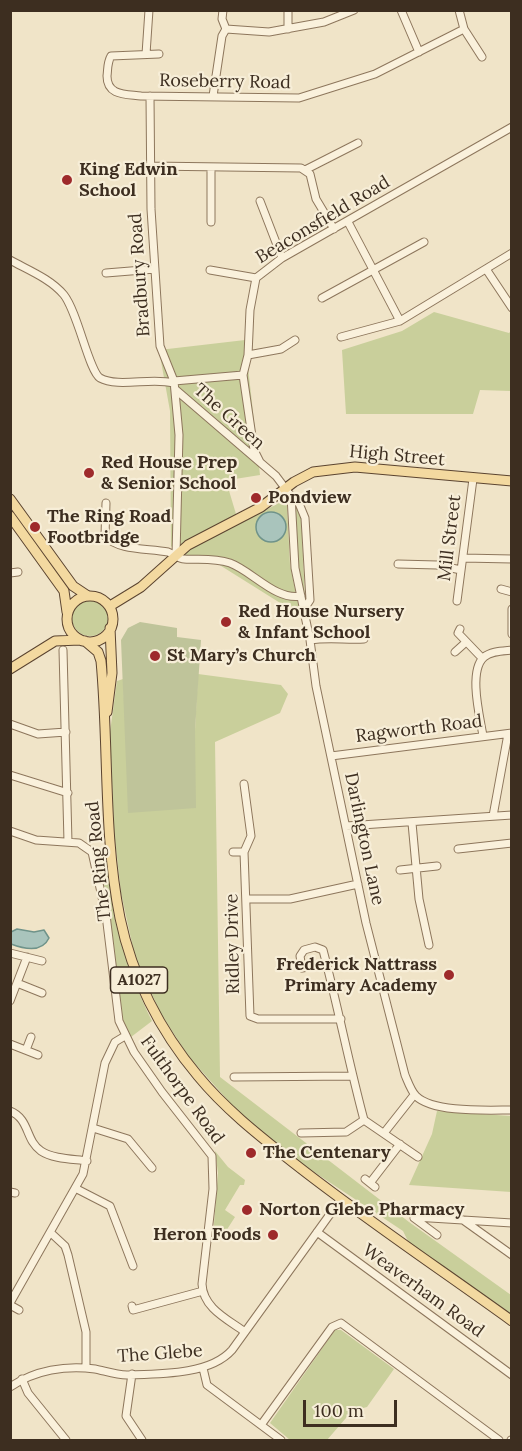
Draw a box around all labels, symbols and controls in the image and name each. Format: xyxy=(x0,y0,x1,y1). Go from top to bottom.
street label: Roseberry Road xyxy=(159,70,291,94)
place label: King Edwin School xyxy=(79,159,178,201)
street label: Beaconsfield Road xyxy=(252,171,394,269)
marker: King Edwin School xyxy=(60,173,74,187)
street label: Bradbury Road xyxy=(125,212,155,338)
street label: The Green xyxy=(189,379,269,455)
street label: High Street xyxy=(348,441,446,471)
place label: Red House Prep & Senior School xyxy=(101,452,237,494)
marker: Red House Prep & Senior School xyxy=(82,466,96,480)
place label: Pondview xyxy=(268,487,351,509)
marker: Pondview xyxy=(249,491,263,505)
street label: Mill Street xyxy=(434,493,466,583)
place label: The Ring Road Footbridge xyxy=(47,506,171,548)
marker: The Ring Road Footbridge xyxy=(28,520,42,534)
place label: Red House Nursery & Infant School xyxy=(238,601,404,644)
marker: Red House Nursery & Infant School xyxy=(219,615,233,629)
place label: St Mary’s Church xyxy=(167,645,316,667)
marker: St Mary’s Church xyxy=(148,649,162,663)
street label: Ragworth Road xyxy=(354,711,484,747)
street label: Darlington Lane xyxy=(339,771,389,907)
street label: The Ring Road xyxy=(82,800,116,922)
street label: Ridley Drive xyxy=(221,893,245,995)
place label: Frederick Nattrass Primary Academy xyxy=(276,954,437,996)
road number: A1027 xyxy=(110,967,168,993)
marker: Frederick Nattrass Primary Academy xyxy=(442,968,456,982)
street label: Fulthorpe Road xyxy=(136,1032,228,1148)
place label: The Centenary xyxy=(263,1142,391,1164)
marker: The Centenary xyxy=(244,1146,258,1160)
place label: Norton Glebe Pharmacy xyxy=(259,1199,464,1221)
marker: Norton Glebe Pharmacy xyxy=(240,1203,254,1217)
place label: Heron Foods xyxy=(153,1224,261,1246)
marker: Heron Foods xyxy=(266,1228,280,1242)
street label: Weaverham Road xyxy=(358,1240,488,1342)
street label: The Glebe xyxy=(117,1340,203,1368)
scale bar xyxy=(306,1388,400,1426)
text: 100 m xyxy=(314,1399,364,1422)

